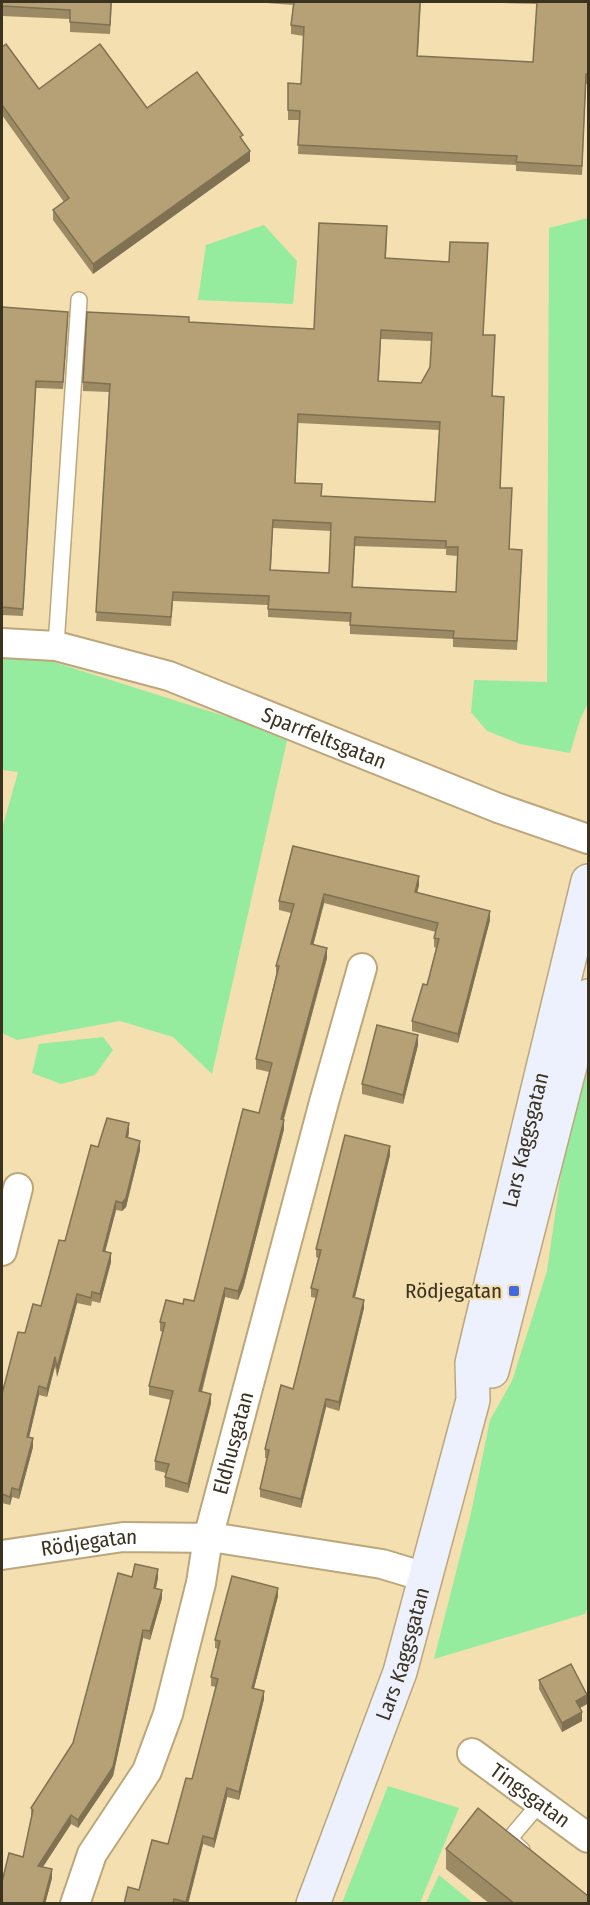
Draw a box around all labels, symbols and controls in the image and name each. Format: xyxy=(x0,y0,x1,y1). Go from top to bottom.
street label: Sparrfeltsgatan xyxy=(258,701,390,775)
street label: Lars Kaggsgatan xyxy=(497,1070,554,1210)
place label: Rödjegatan xyxy=(405,1278,502,1304)
marker: Rödjegatan xyxy=(507,1284,521,1298)
street label: Eldhusgatan xyxy=(207,1389,259,1497)
street label: Rödjegatan xyxy=(39,1524,137,1562)
street label: Lars Kaggsgatan xyxy=(370,1584,435,1724)
street label: Tingsgatan xyxy=(485,1758,575,1833)

